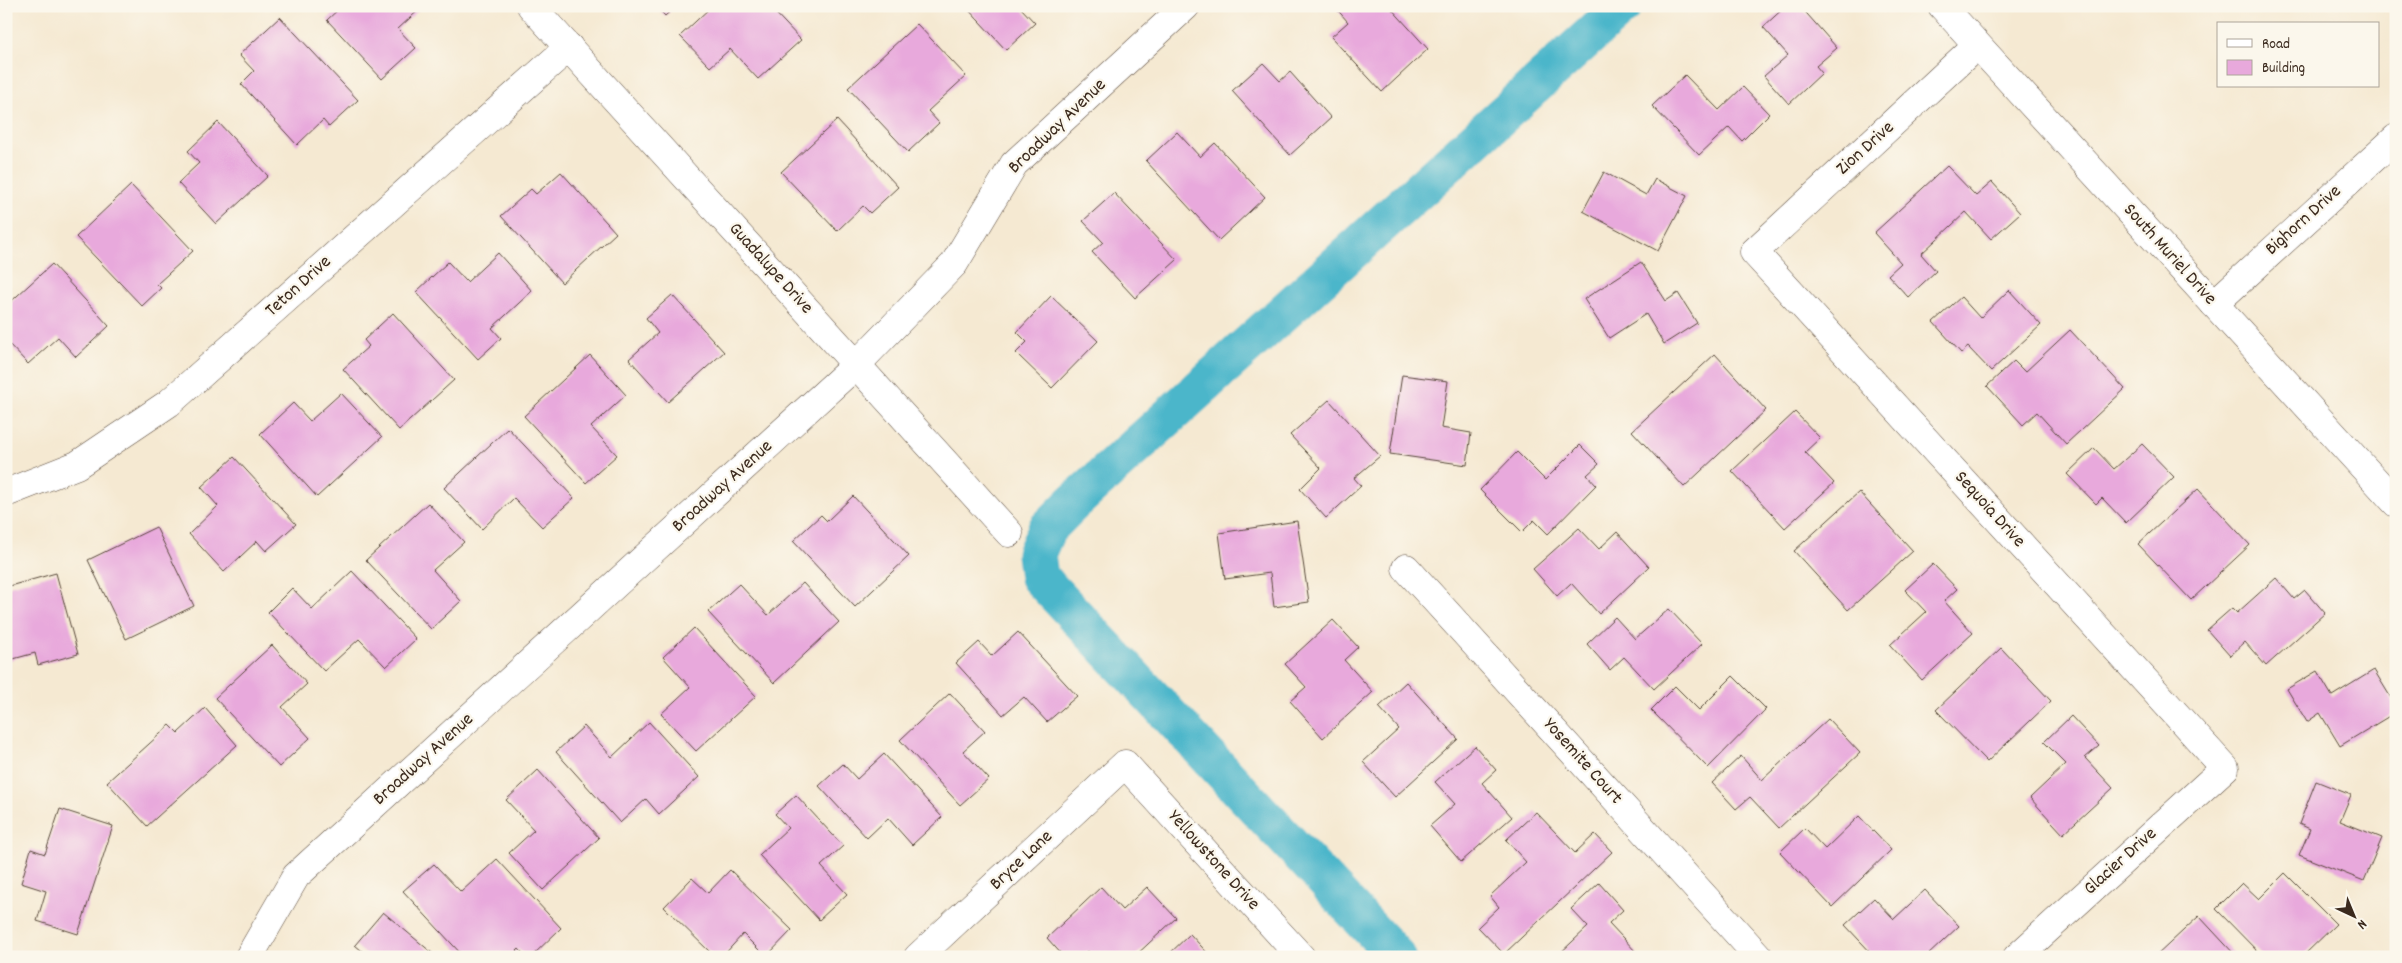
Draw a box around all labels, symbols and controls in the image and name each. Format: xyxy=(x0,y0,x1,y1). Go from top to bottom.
legend xyxy=(2217,22,2380,88)
text: Road xyxy=(2262,34,2290,56)
text: Building xyxy=(2262,58,2305,80)
street label: Broadway Avenue xyxy=(1003,73,1113,181)
street label: Zion Drive xyxy=(1831,116,1901,182)
street label: Bighorn Drive xyxy=(2260,179,2348,263)
street label: South Muriel Drive xyxy=(2116,198,2222,312)
street label: Guadalupe Drive xyxy=(721,217,819,321)
street label: Teton Drive xyxy=(260,250,338,324)
street label: Broadway Avenue xyxy=(667,434,779,540)
street label: Sequoia Drive xyxy=(1947,466,2031,554)
street label: Broadway Avenue xyxy=(368,707,480,813)
street label: Yosemite Court xyxy=(1536,713,1628,811)
street label: Yellowstone Drive xyxy=(1161,805,1265,917)
street label: Glacier Drive xyxy=(2078,822,2164,902)
street label: Bryce Lane xyxy=(984,825,1060,897)
north arrow xyxy=(2330,890,2380,940)
text: N xyxy=(2352,914,2371,934)

